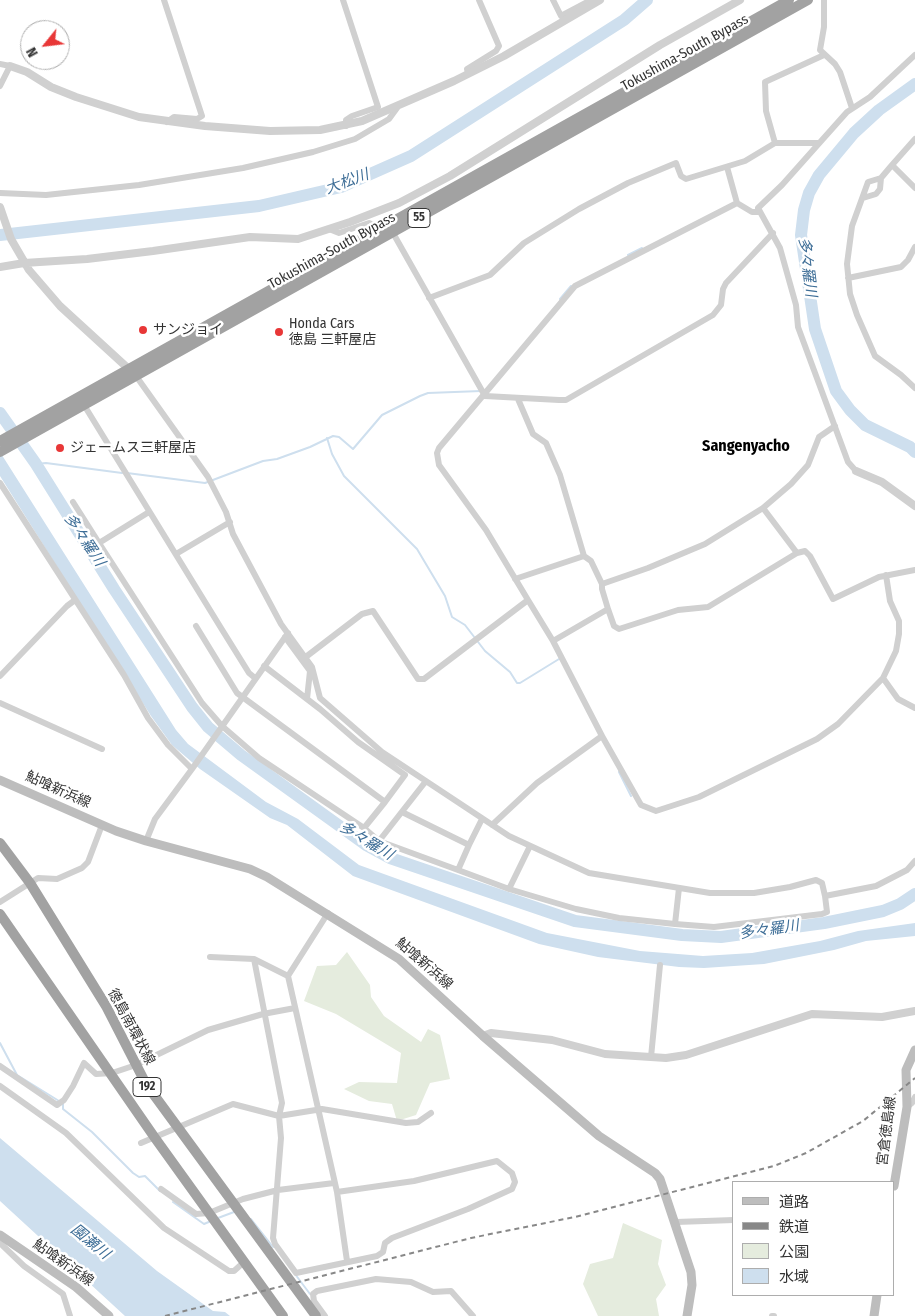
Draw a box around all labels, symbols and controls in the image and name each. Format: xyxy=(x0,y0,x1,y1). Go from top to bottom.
street label: Tokushima-South Bypass xyxy=(619,11,751,95)
north arrow xyxy=(20,20,70,70)
text: N xyxy=(23,44,42,60)
water label: 大松川 xyxy=(323,166,371,198)
road number: 55 xyxy=(408,208,430,228)
street label: Tokushima-South Bypass xyxy=(266,209,398,293)
water label: 多々羅川 xyxy=(794,236,820,298)
place label: Honda Cars 徳島 三軒屋店 xyxy=(289,316,376,348)
place label: サンジョイ xyxy=(153,322,223,338)
marker: サンジョイ xyxy=(137,324,149,336)
marker: Honda Cars 徳島 三軒屋店 xyxy=(273,326,285,338)
district label: Sangenyacho xyxy=(702,437,790,457)
place label: ジェームス三軒屋店 xyxy=(70,440,196,456)
marker: ジェームス三軒屋店 xyxy=(54,442,66,454)
water label: 多々羅川 xyxy=(60,510,108,570)
street label: 鮎喰新浜線 xyxy=(23,768,93,812)
water label: 多々羅川 xyxy=(336,818,396,864)
water label: 多々羅川 xyxy=(738,917,800,943)
street label: 鮎喰新浜線 xyxy=(392,935,456,993)
street label: 徳島南環状線 xyxy=(104,986,158,1068)
road number: 192 xyxy=(133,1078,161,1096)
street label: 宮倉徳島線 xyxy=(874,1095,900,1167)
legend xyxy=(732,1181,895,1296)
text: 道路 xyxy=(779,1193,809,1211)
text: 鉄道 xyxy=(779,1218,809,1236)
water label: 園瀬川 xyxy=(67,1221,113,1263)
street label: 鮎喰新浜線 xyxy=(30,1236,96,1290)
text: 公園 xyxy=(779,1243,809,1261)
text: 水域 xyxy=(779,1268,809,1286)

